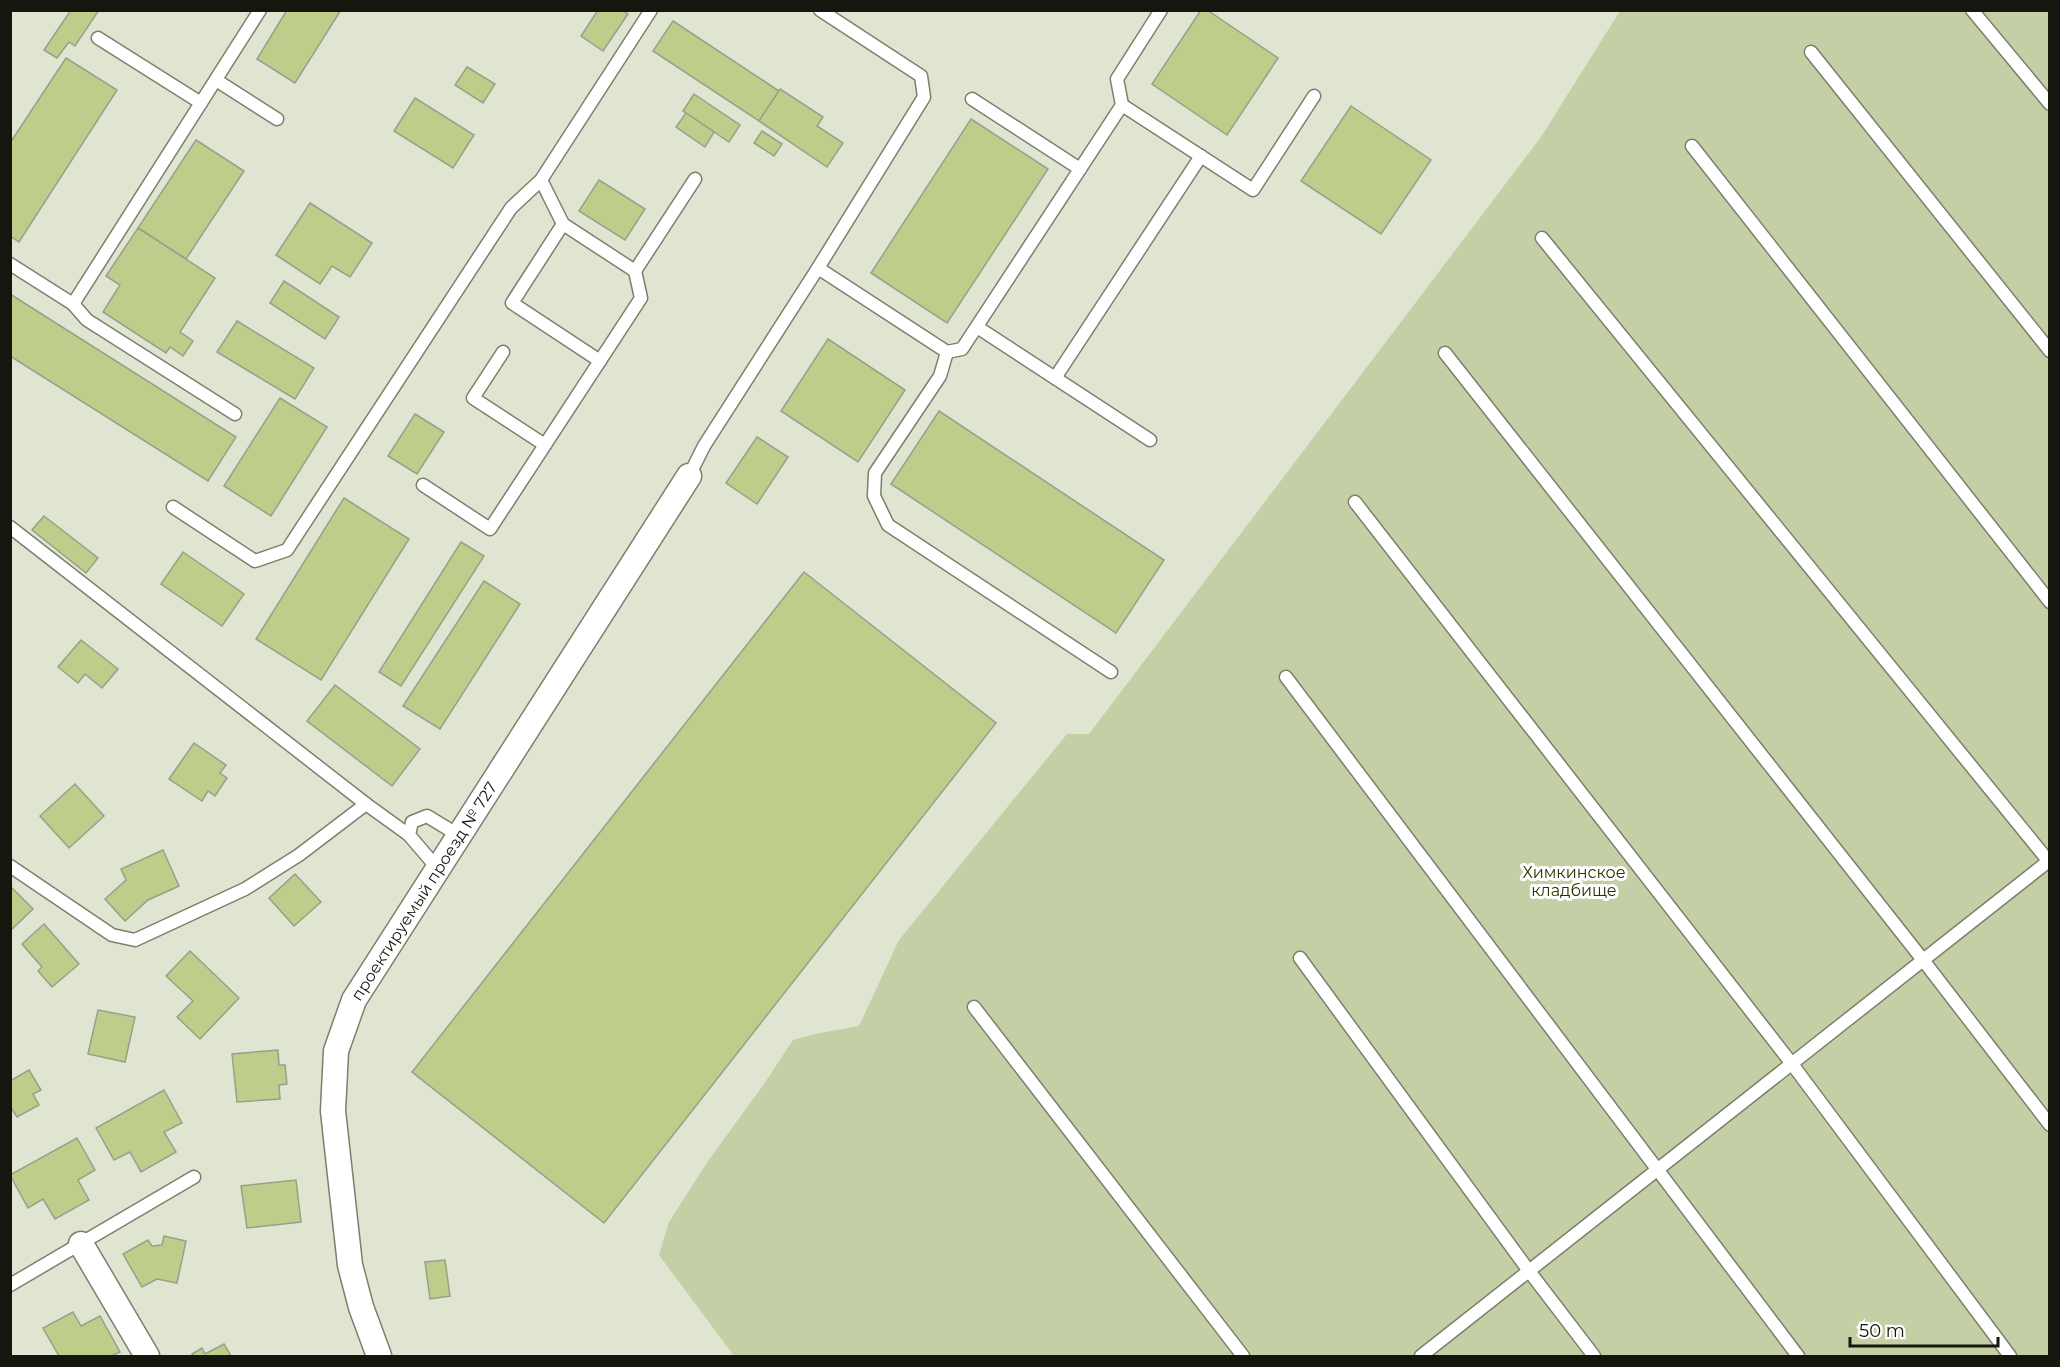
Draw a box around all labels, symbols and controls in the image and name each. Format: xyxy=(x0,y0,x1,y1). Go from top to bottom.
street label: проектируемый проезд № 727 xyxy=(347,778,501,1004)
park label: Химкинское кладбище xyxy=(1522,863,1626,900)
scale bar xyxy=(1850,1310,1998,1348)
text: 50 m xyxy=(1859,1320,1905,1342)

